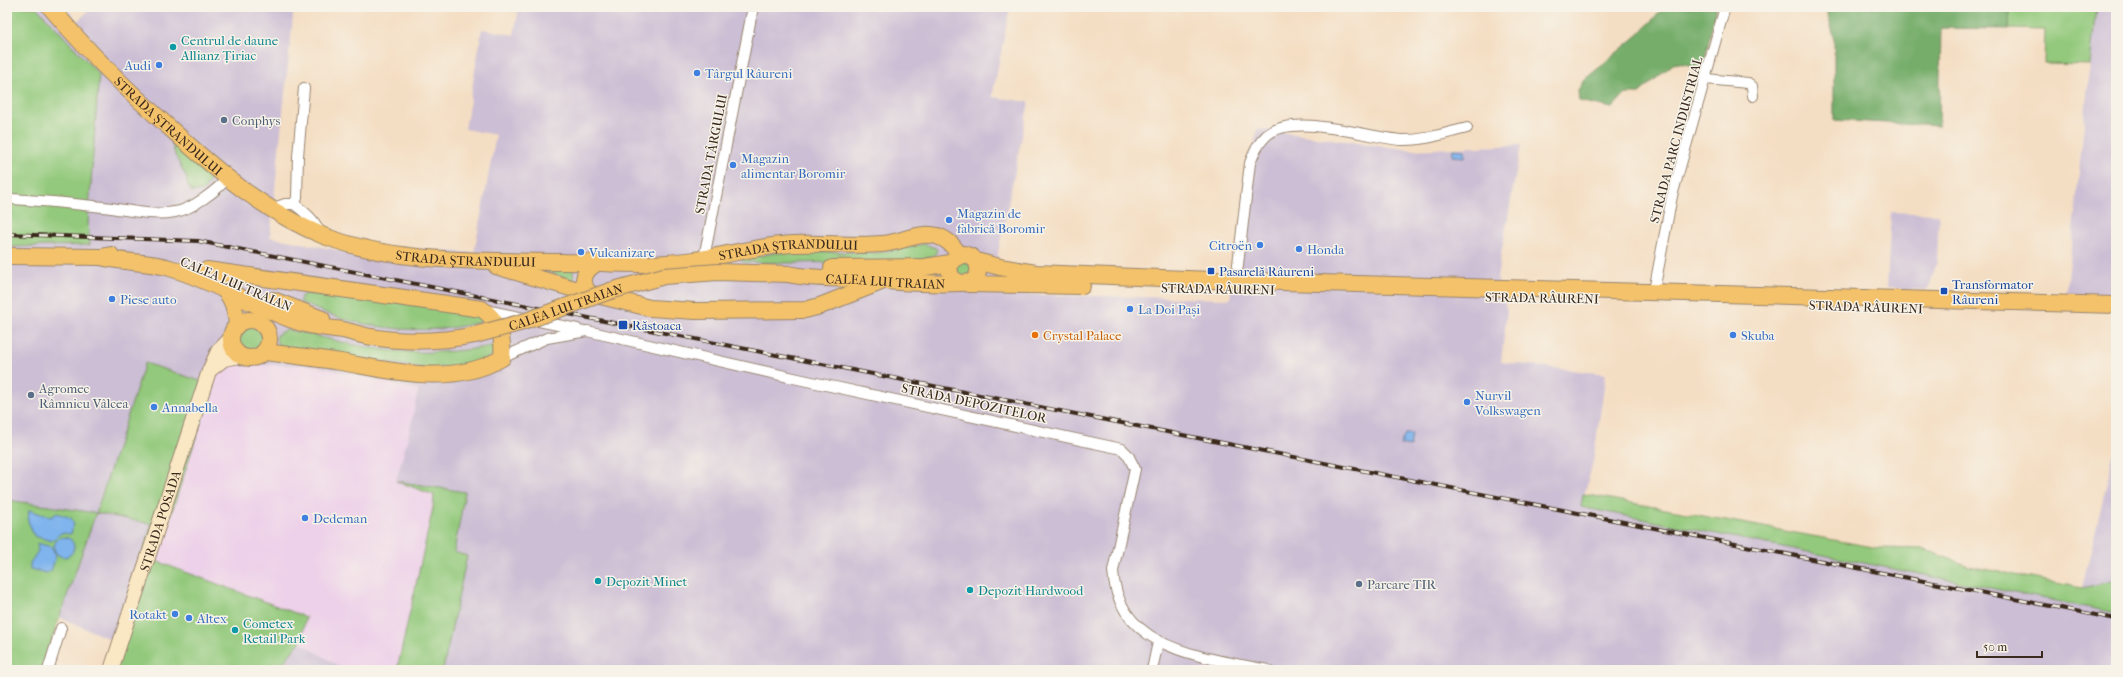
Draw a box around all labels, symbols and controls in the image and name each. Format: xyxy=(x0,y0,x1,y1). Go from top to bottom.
place label: Centrul de daune Allianz Țiriac xyxy=(180,33,279,63)
marker: Centrul de daune Allianz Țiriac xyxy=(168,42,178,52)
street label: STRADA PARC INDUSTRIAL xyxy=(1647,55,1705,225)
place label: Audi xyxy=(123,58,151,73)
marker: Audi xyxy=(154,60,164,70)
place label: Târgul Râureni xyxy=(705,66,792,81)
marker: Târgul Râureni xyxy=(692,68,702,78)
street label: STRADA ȘTRANDULUI xyxy=(111,73,226,178)
street label: STRADA TÂRGULUI xyxy=(692,93,730,215)
place label: Conphys xyxy=(232,113,280,128)
marker: Conphys xyxy=(219,115,229,125)
place label: Magazin alimentar Boromir xyxy=(741,151,846,181)
marker: Magazin alimentar Boromir xyxy=(728,160,738,170)
place label: Magazin de fabrică Boromir xyxy=(957,206,1045,236)
marker: Magazin de fabrică Boromir xyxy=(944,215,954,225)
street label: STRADA ȘTRANDULUI xyxy=(717,236,858,263)
place label: Citroën xyxy=(1209,238,1252,253)
marker: Citroën xyxy=(1255,240,1265,250)
place label: Honda xyxy=(1307,242,1345,257)
marker: Honda xyxy=(1294,244,1304,254)
place label: Vulcanizare xyxy=(588,245,655,260)
street label: STRADA ȘTRANDULUI xyxy=(395,247,536,269)
marker: Vulcanizare xyxy=(576,247,586,257)
street label: CALEA LUI TRAIAN xyxy=(178,254,294,314)
place label: Pasarelă Râureni xyxy=(1219,264,1314,279)
marker: Pasarelă Râureni xyxy=(1206,266,1216,276)
street label: CALEA LUI TRAIAN xyxy=(825,271,946,291)
place label: Transformator Râureni xyxy=(1952,277,2034,307)
street label: CALEA LUI TRAIAN xyxy=(507,280,625,333)
street label: STRADA RÂURENI xyxy=(1161,281,1275,297)
marker: Transformator Râureni xyxy=(1939,286,1949,296)
street label: STRADA RÂURENI xyxy=(1485,290,1599,306)
place label: Piese auto xyxy=(120,292,177,307)
marker: Piese auto xyxy=(107,294,117,304)
street label: STRADA RÂURENI xyxy=(1809,298,1923,316)
place label: La Doi Pași xyxy=(1138,302,1200,317)
marker: La Doi Pași xyxy=(1125,304,1135,314)
place label: Răstoaca xyxy=(632,318,682,333)
marker: Răstoaca xyxy=(617,319,629,331)
place label: Crystal Palace xyxy=(1043,328,1122,343)
place label: Skuba xyxy=(1741,328,1776,343)
marker: Crystal Palace xyxy=(1030,330,1040,340)
marker: Skuba xyxy=(1728,330,1738,340)
street label: STRADA DEPOZITELOR xyxy=(900,380,1048,426)
place label: Agromec Râmnicu Vâlcea xyxy=(38,381,129,411)
place label: Nurvil Volkswagen xyxy=(1474,388,1541,418)
marker: Agromec Râmnicu Vâlcea xyxy=(26,390,36,400)
marker: Nurvil Volkswagen xyxy=(1462,397,1472,407)
place label: Annabella xyxy=(161,400,219,415)
marker: Annabella xyxy=(149,402,159,412)
street label: STRADA POSADA xyxy=(136,468,184,573)
place label: Dedeman xyxy=(313,511,368,526)
marker: Dedeman xyxy=(300,513,310,523)
place label: Depozit Minet xyxy=(606,574,688,589)
marker: Depozit Minet xyxy=(593,576,603,586)
place label: Parcare TIR xyxy=(1367,577,1436,592)
marker: Parcare TIR xyxy=(1354,579,1364,589)
place label: Depozit Hardwood xyxy=(978,583,1084,598)
marker: Depozit Hardwood xyxy=(965,585,975,595)
place label: Rotakt xyxy=(129,607,167,622)
marker: Rotakt xyxy=(170,609,180,619)
place label: Altex xyxy=(196,611,227,626)
marker: Altex xyxy=(184,613,194,623)
place label: Cometex Retail Park xyxy=(243,616,306,646)
marker: Cometex Retail Park xyxy=(230,625,240,635)
scale bar xyxy=(1977,633,2042,659)
text: 50 m xyxy=(1983,640,2007,654)

